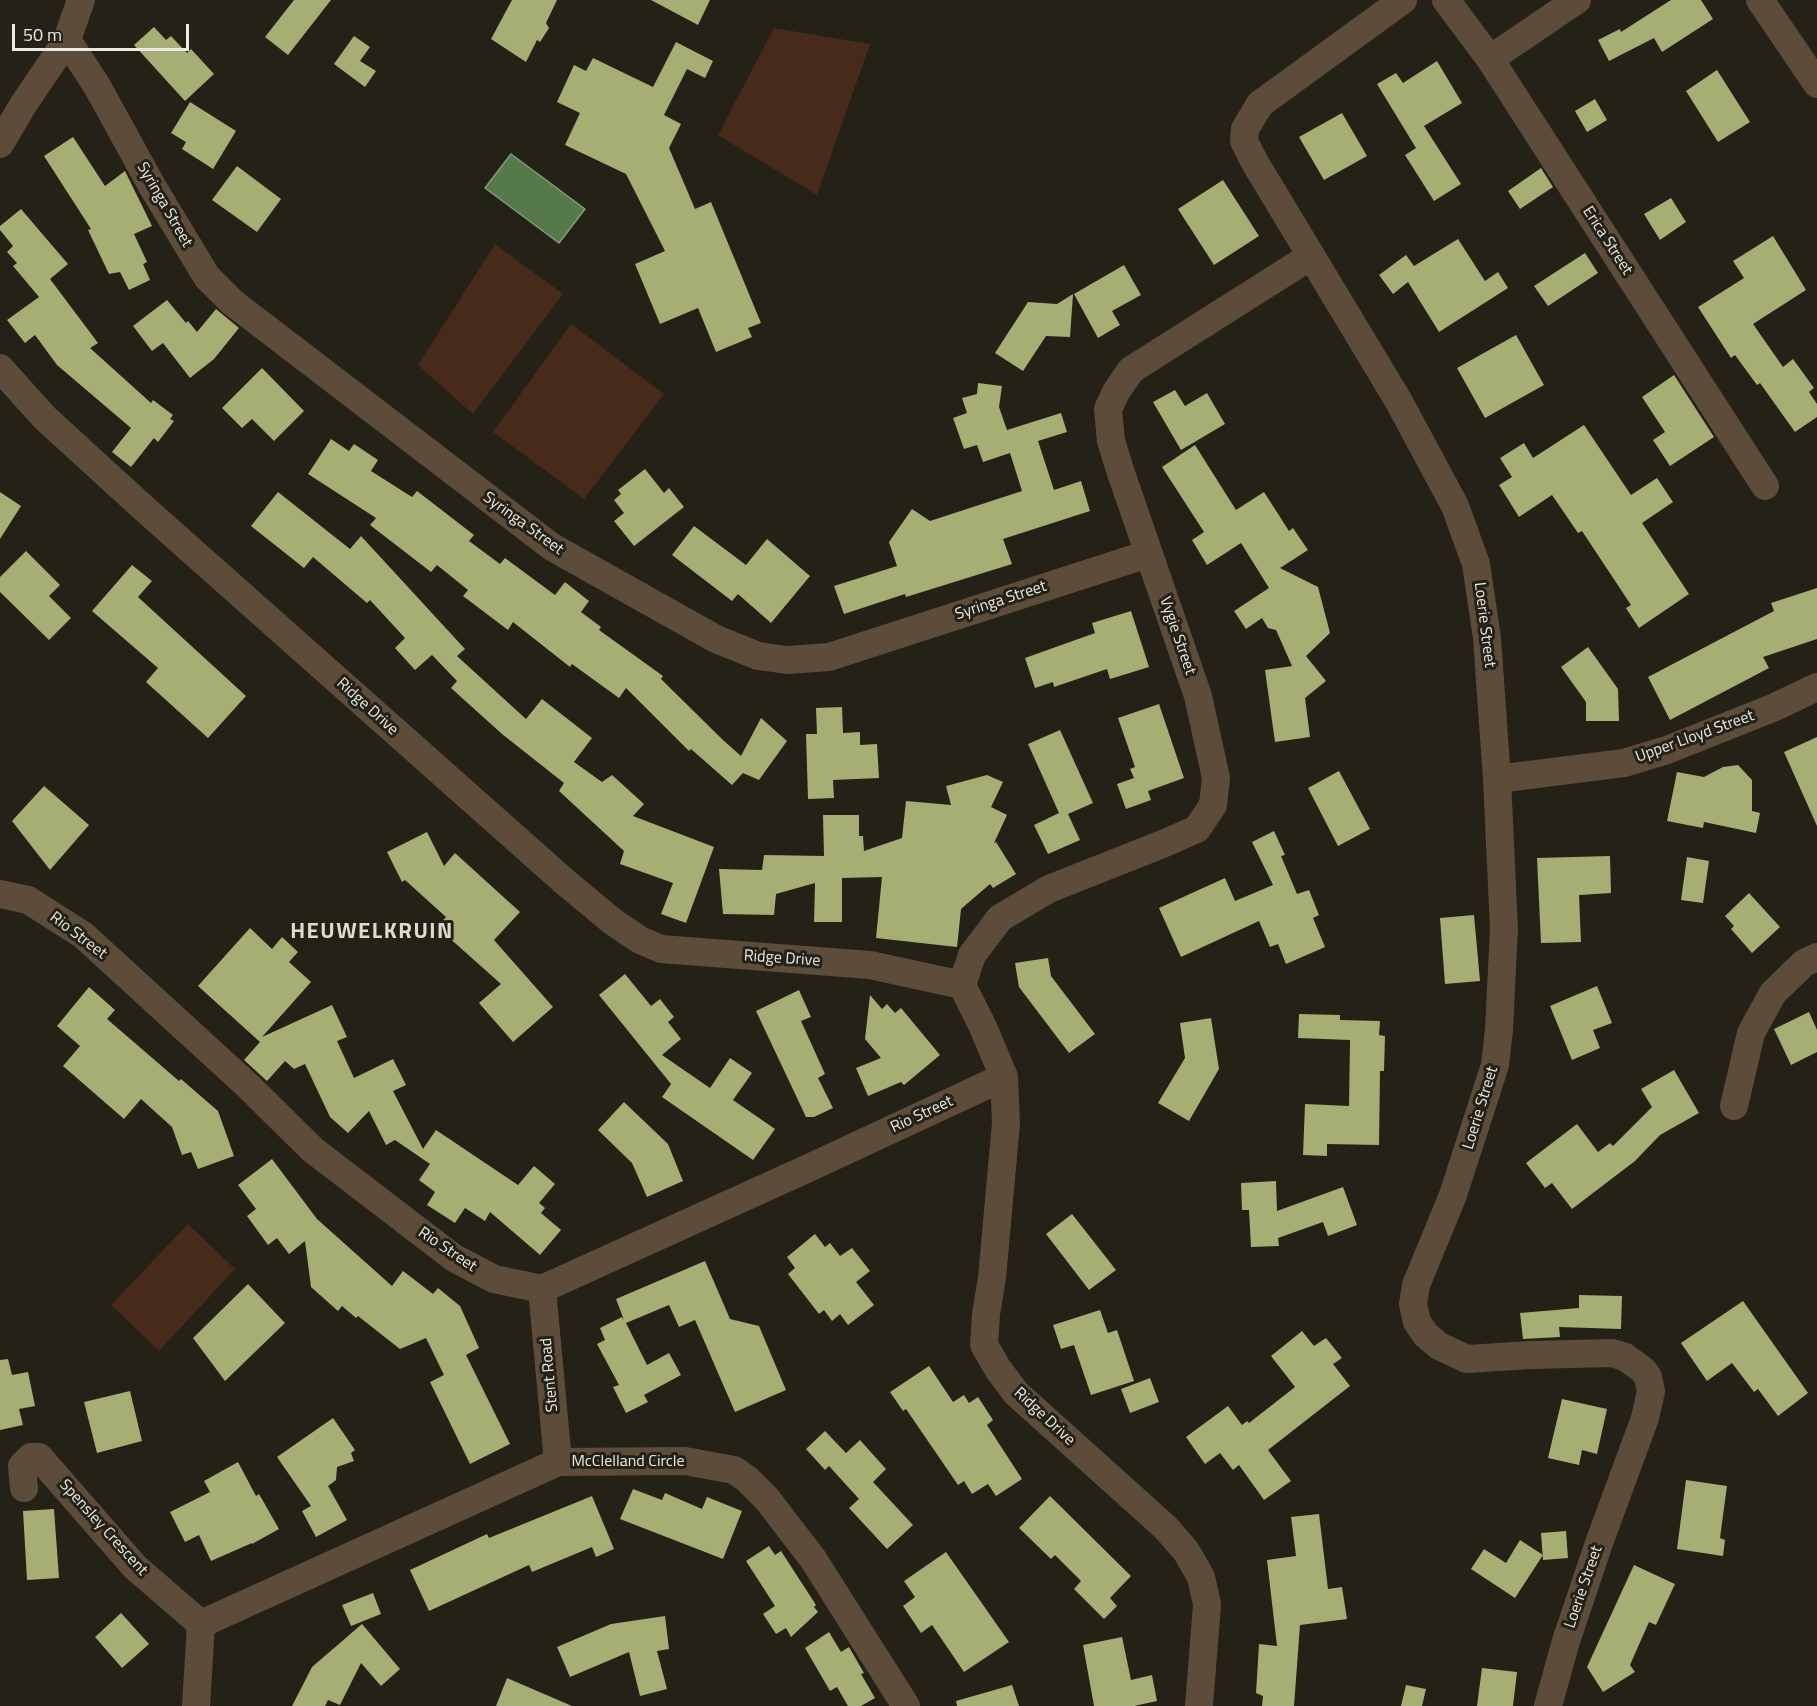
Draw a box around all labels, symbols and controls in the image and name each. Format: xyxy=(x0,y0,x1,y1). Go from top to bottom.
scale bar xyxy=(15,12,192,50)
text: 50 m xyxy=(23,21,62,48)
street label: Syringa Street xyxy=(132,159,196,251)
street label: Erica Street xyxy=(1578,203,1636,279)
street label: Syringa Street xyxy=(479,488,567,560)
street label: Syringa Street xyxy=(953,577,1049,625)
street label: Loerie Street xyxy=(1469,581,1499,669)
street label: Vygie Street xyxy=(1155,594,1199,678)
street label: Ridge Drive xyxy=(332,674,402,740)
street label: Upper Lloyd Street xyxy=(1633,707,1757,767)
street label: Rio Street xyxy=(46,908,110,964)
district label: HEUWELKRUIN xyxy=(290,920,454,946)
street label: Ridge Drive xyxy=(743,947,821,971)
street label: Loerie Street xyxy=(1459,1064,1503,1152)
street label: Rio Street xyxy=(888,1092,956,1138)
street label: Rio Street xyxy=(414,1223,480,1277)
street label: Stent Road xyxy=(537,1337,563,1413)
street label: Ridge Drive xyxy=(1009,1384,1079,1450)
street label: McClelland Circle xyxy=(571,1452,685,1472)
street label: Spensley Crescent xyxy=(55,1476,151,1580)
street label: Loerie Street xyxy=(1561,1543,1607,1631)

